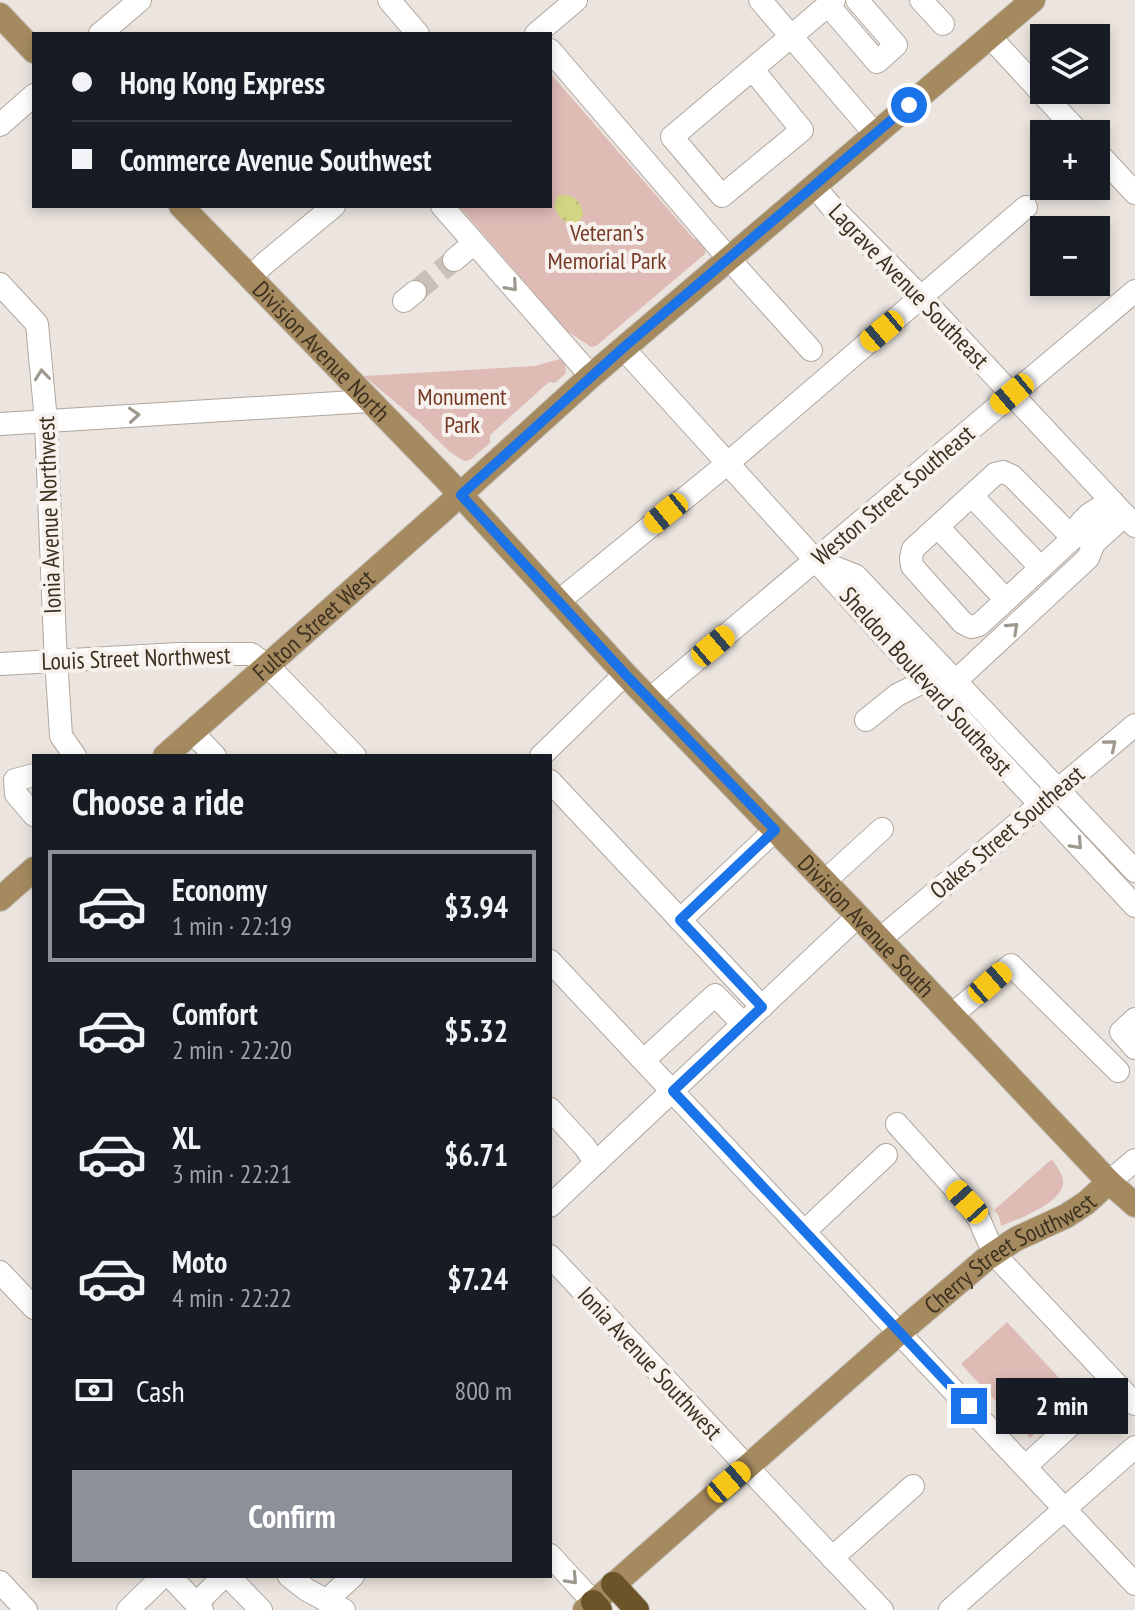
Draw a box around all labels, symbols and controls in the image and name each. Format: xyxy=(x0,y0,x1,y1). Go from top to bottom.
map controls xyxy=(1030,24,1110,296)
button: layers xyxy=(1030,24,1110,104)
text: Hong Kong Express xyxy=(120,63,325,102)
route start xyxy=(891,87,927,123)
button: + xyxy=(1030,120,1110,200)
text: Commerce Avenue Southwest xyxy=(120,140,432,179)
street label: Lagrave Avenue Southeast xyxy=(822,197,996,375)
button: − xyxy=(1030,216,1110,296)
park label: Veteran's Memorial Park xyxy=(548,217,667,276)
street label: Division Avenue North xyxy=(246,274,397,428)
one-way arrow xyxy=(502,276,516,291)
car xyxy=(856,306,908,356)
one-way arrow xyxy=(33,368,50,381)
car xyxy=(986,369,1038,419)
park label: Monument Park xyxy=(417,381,507,440)
one-way arrow xyxy=(128,407,141,424)
street label: Ionia Avenue Northwest xyxy=(30,415,68,614)
street label: Weston Street Southeast xyxy=(805,418,981,572)
car xyxy=(640,489,692,537)
street label: Fulton Street West xyxy=(246,562,381,687)
street label: Sheldon Boulevard Southeast xyxy=(833,580,1019,782)
car xyxy=(687,621,739,671)
one-way arrow xyxy=(1004,622,1018,637)
street label: Louis Street Northwest xyxy=(41,639,231,677)
one-way arrow xyxy=(1102,740,1116,755)
street label: Oakes Street Southeast xyxy=(923,758,1091,906)
text: Choose a ride xyxy=(72,778,244,825)
one-way arrow xyxy=(1067,835,1082,849)
street label: Division Avenue South xyxy=(792,848,942,1003)
icon: car xyxy=(76,870,148,942)
text: Economy xyxy=(172,870,267,909)
text: $3.94 xyxy=(444,887,508,926)
text: 1 min · 22:19 xyxy=(172,909,292,942)
car xyxy=(964,958,1016,1008)
icon: car xyxy=(76,994,148,1066)
text: Comfort xyxy=(172,994,258,1033)
text: $5.32 xyxy=(444,1011,508,1050)
text: 2 min · 22:20 xyxy=(172,1033,292,1066)
icon: car xyxy=(76,1118,148,1190)
text: XL xyxy=(172,1118,201,1157)
text: $6.71 xyxy=(444,1135,508,1174)
text: 3 min · 22:21 xyxy=(172,1157,292,1190)
car xyxy=(942,1176,992,1228)
street label: Cherry Street Southwest xyxy=(917,1186,1103,1321)
icon: car xyxy=(76,1242,148,1314)
text: Moto xyxy=(172,1242,227,1281)
text: $7.24 xyxy=(447,1259,508,1298)
street label: Ionia Avenue Southwest xyxy=(571,1280,729,1446)
text: 4 min · 22:22 xyxy=(172,1281,292,1314)
icon: cash xyxy=(72,1368,116,1412)
text: Cash xyxy=(136,1371,185,1410)
text: 800 m xyxy=(454,1374,512,1407)
callout: 2 min xyxy=(997,1378,1129,1434)
route end xyxy=(951,1388,987,1424)
text: 2 min xyxy=(1036,1389,1088,1422)
car xyxy=(703,1457,755,1507)
button: Confirm xyxy=(72,1470,512,1562)
one-way arrow xyxy=(562,1569,576,1584)

